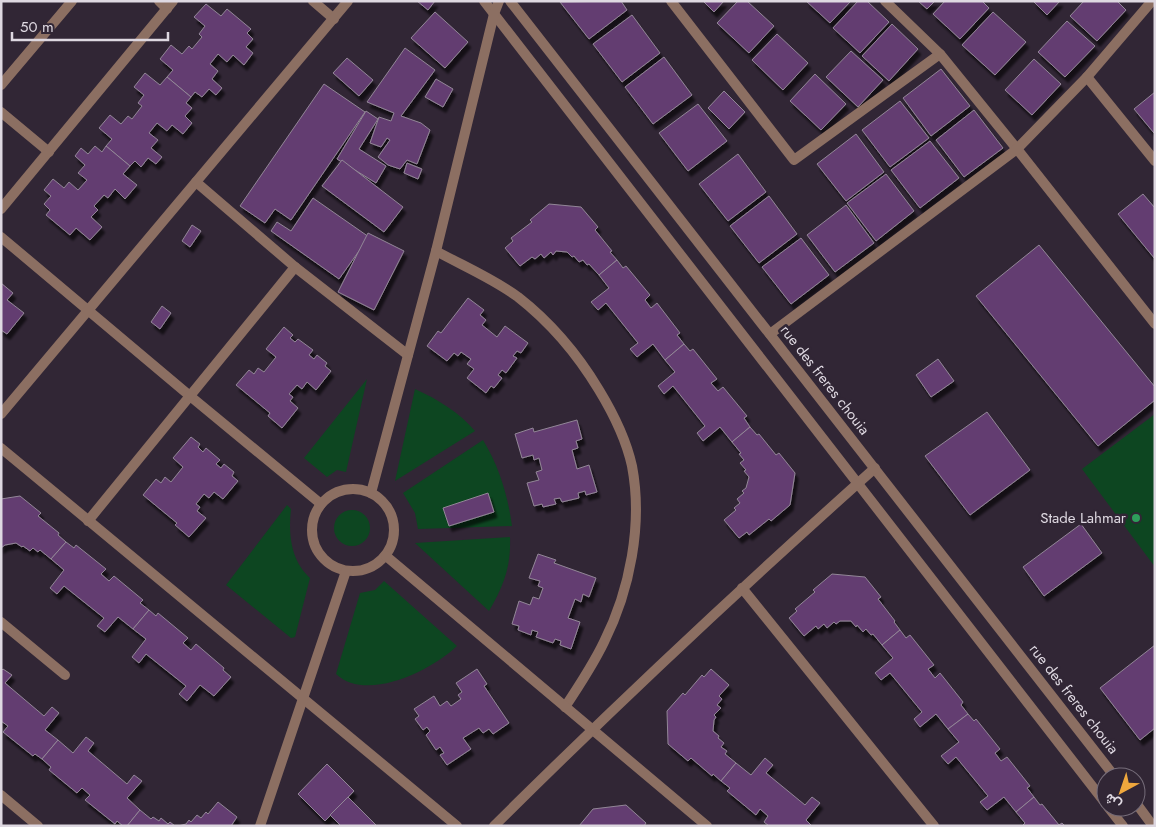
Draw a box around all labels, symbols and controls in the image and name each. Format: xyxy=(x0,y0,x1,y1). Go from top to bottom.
scale bar xyxy=(12,10,169,42)
text: 50 m xyxy=(20,16,54,38)
street label: rue des freres chouia xyxy=(775,320,875,440)
place label: Stade Lahmar xyxy=(1040,507,1127,529)
marker: Stade Lahmar xyxy=(1130,512,1142,524)
street label: rue des freres chouia xyxy=(1024,639,1124,759)
north arrow xyxy=(1096,767,1146,817)
text: ش xyxy=(1100,789,1126,815)

